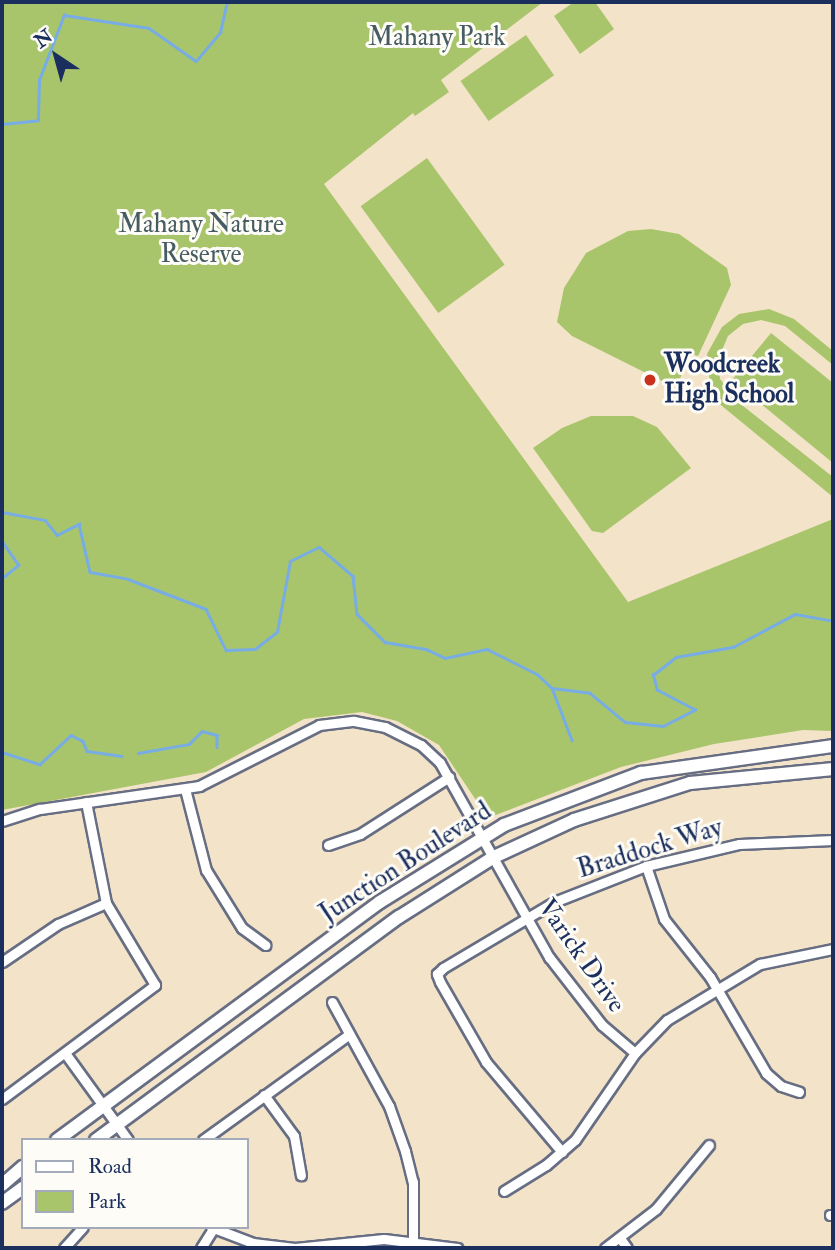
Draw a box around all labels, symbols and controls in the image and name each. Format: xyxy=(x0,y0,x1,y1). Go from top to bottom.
north arrow xyxy=(21,21,91,91)
park label: Mahany Park xyxy=(368,22,506,54)
text: N xyxy=(30,24,58,54)
park label: Mahany Nature Reserve xyxy=(118,209,284,270)
place label: Woodcreek High School xyxy=(664,349,794,410)
marker: Woodcreek High School xyxy=(642,372,658,388)
street label: Junction Boulevard xyxy=(314,796,498,930)
street label: Braddock Way xyxy=(574,812,726,886)
street label: Varick Drive xyxy=(531,893,631,1019)
legend xyxy=(21,1138,248,1229)
text: Road xyxy=(88,1153,132,1180)
text: Park xyxy=(88,1188,126,1215)

